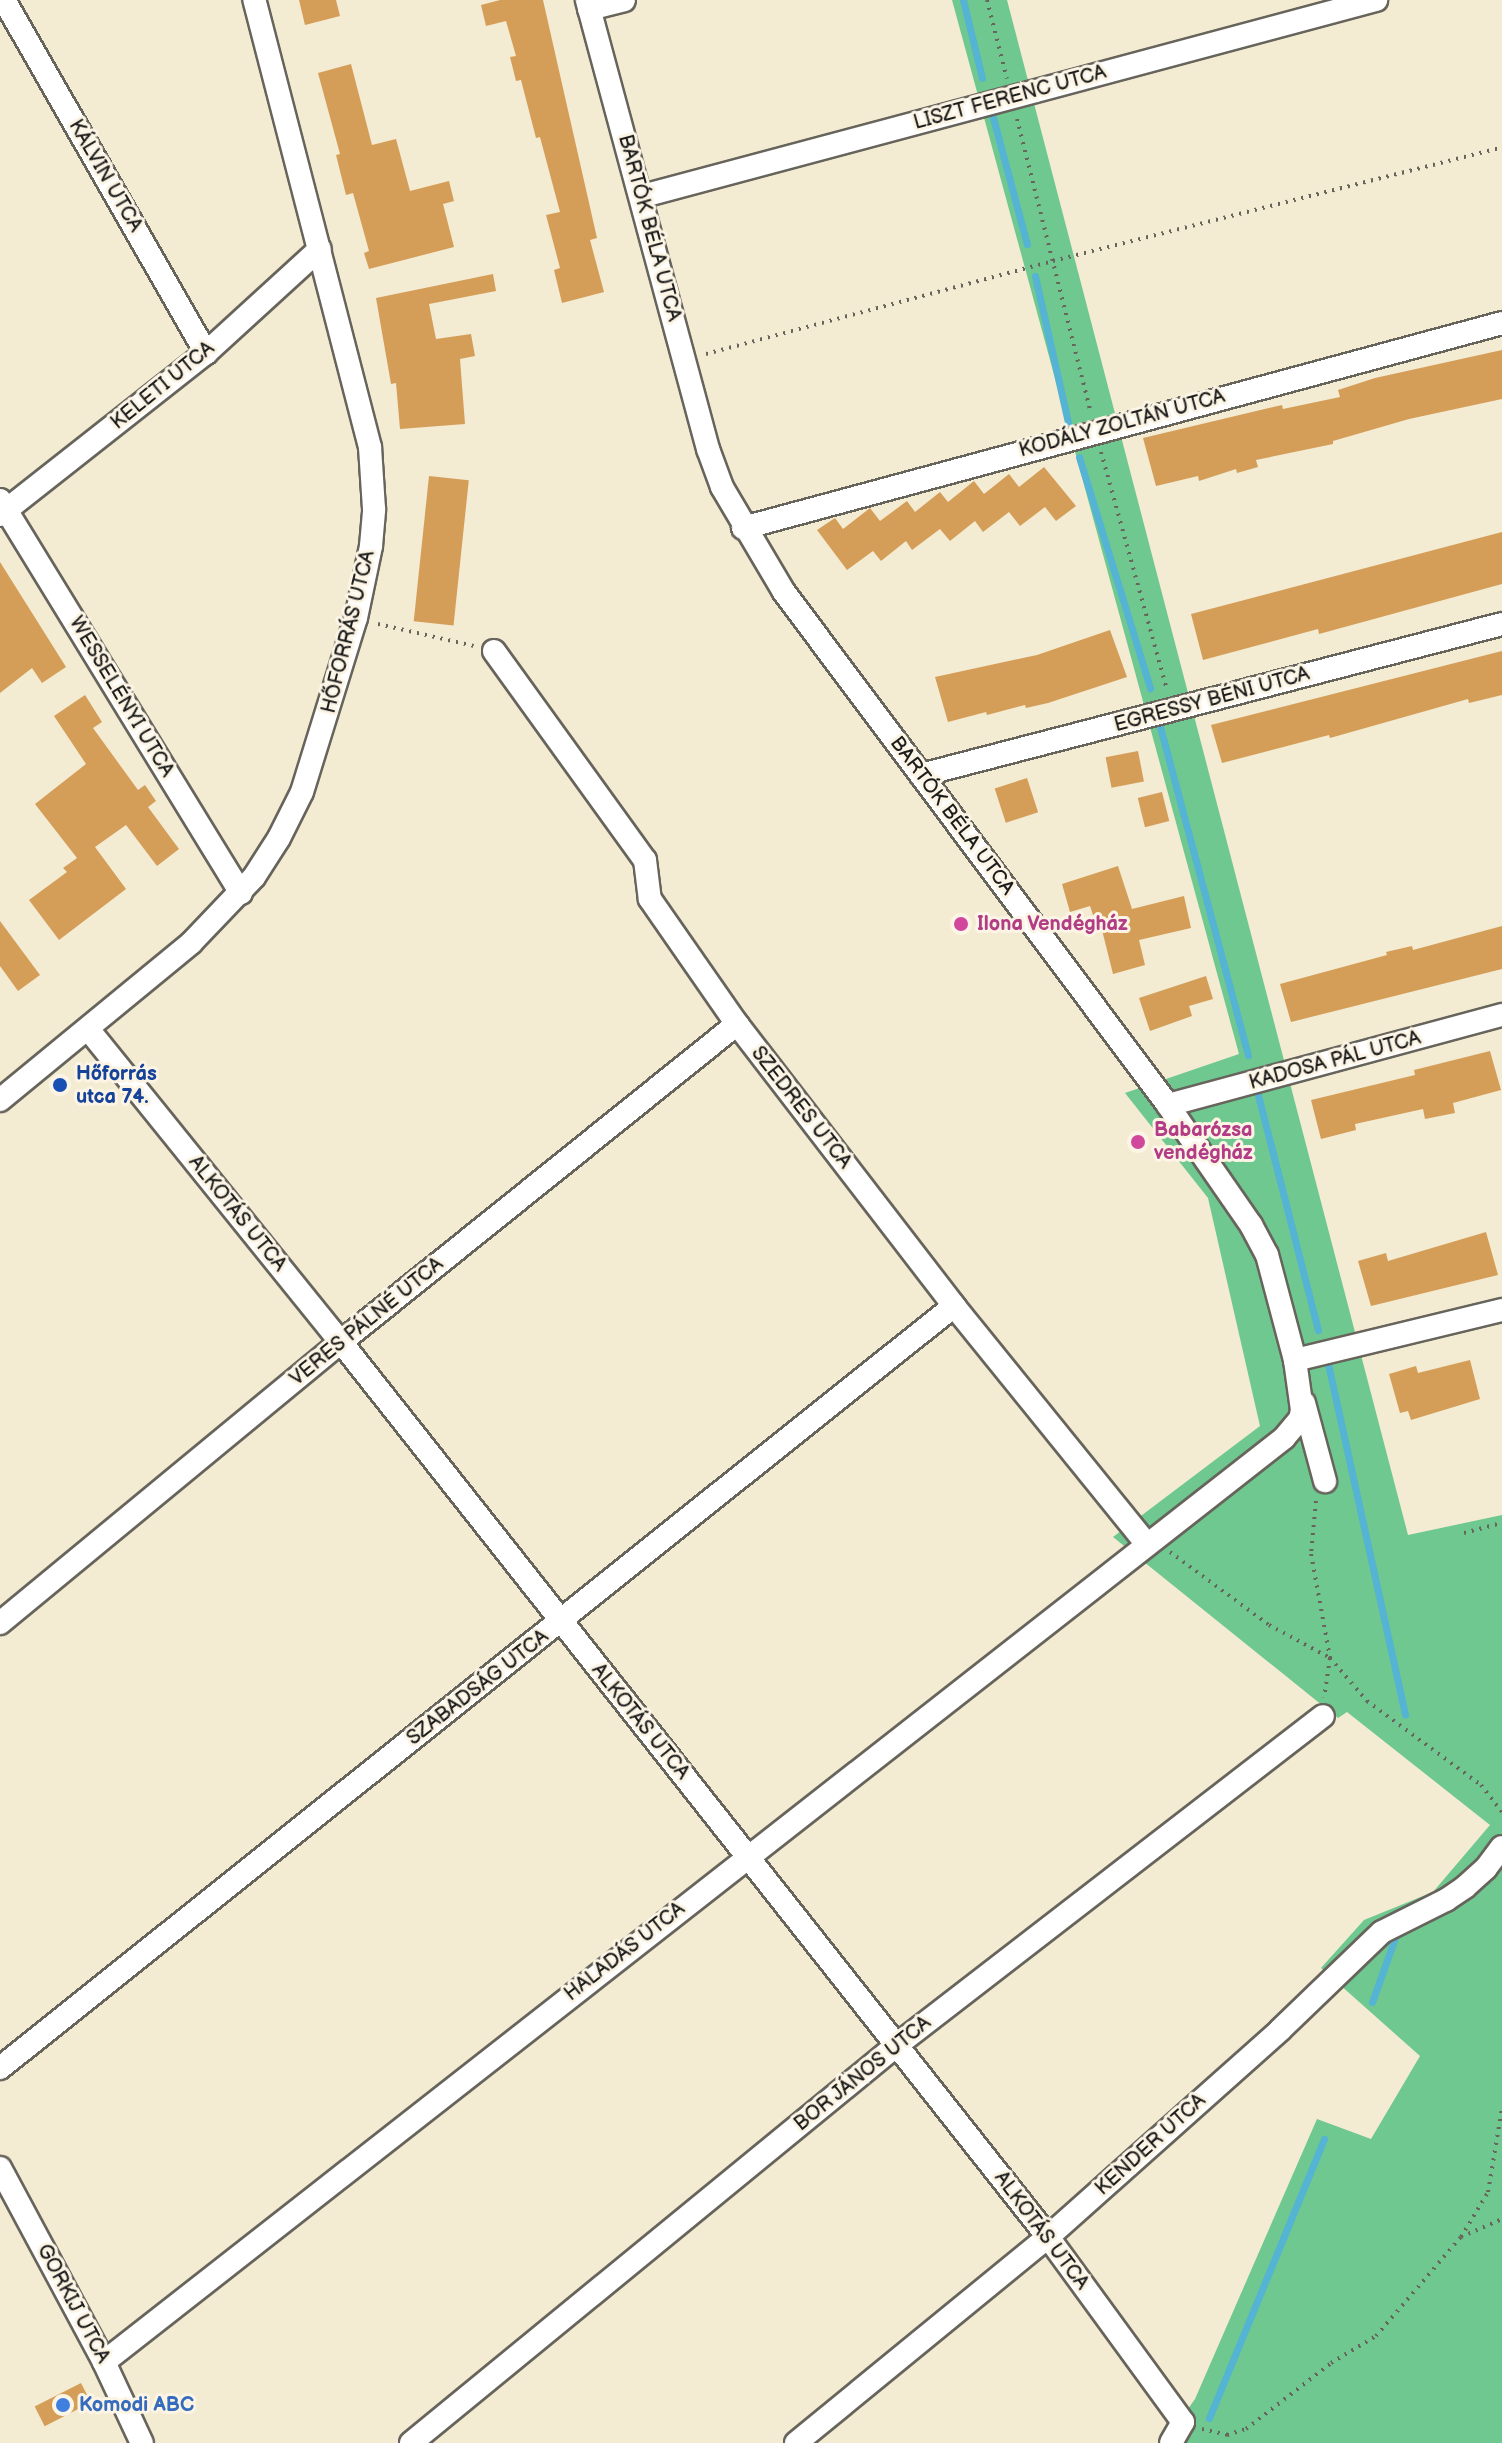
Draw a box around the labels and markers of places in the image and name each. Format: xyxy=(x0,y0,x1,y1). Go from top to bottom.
place label: Ilona Vendégház xyxy=(977,912,1129,936)
marker: Ilona Vendégház xyxy=(952,915,970,933)
place label: Hőforrás utca 74. xyxy=(76,1062,157,1109)
marker: Hőforrás utca 74. xyxy=(51,1076,69,1094)
place label: Babarózsa vendégház xyxy=(1154,1118,1253,1165)
marker: Babarózsa vendégház xyxy=(1129,1133,1147,1151)
place label: Komodi ABC xyxy=(79,2393,194,2417)
marker: Komodi ABC xyxy=(54,2396,72,2414)

